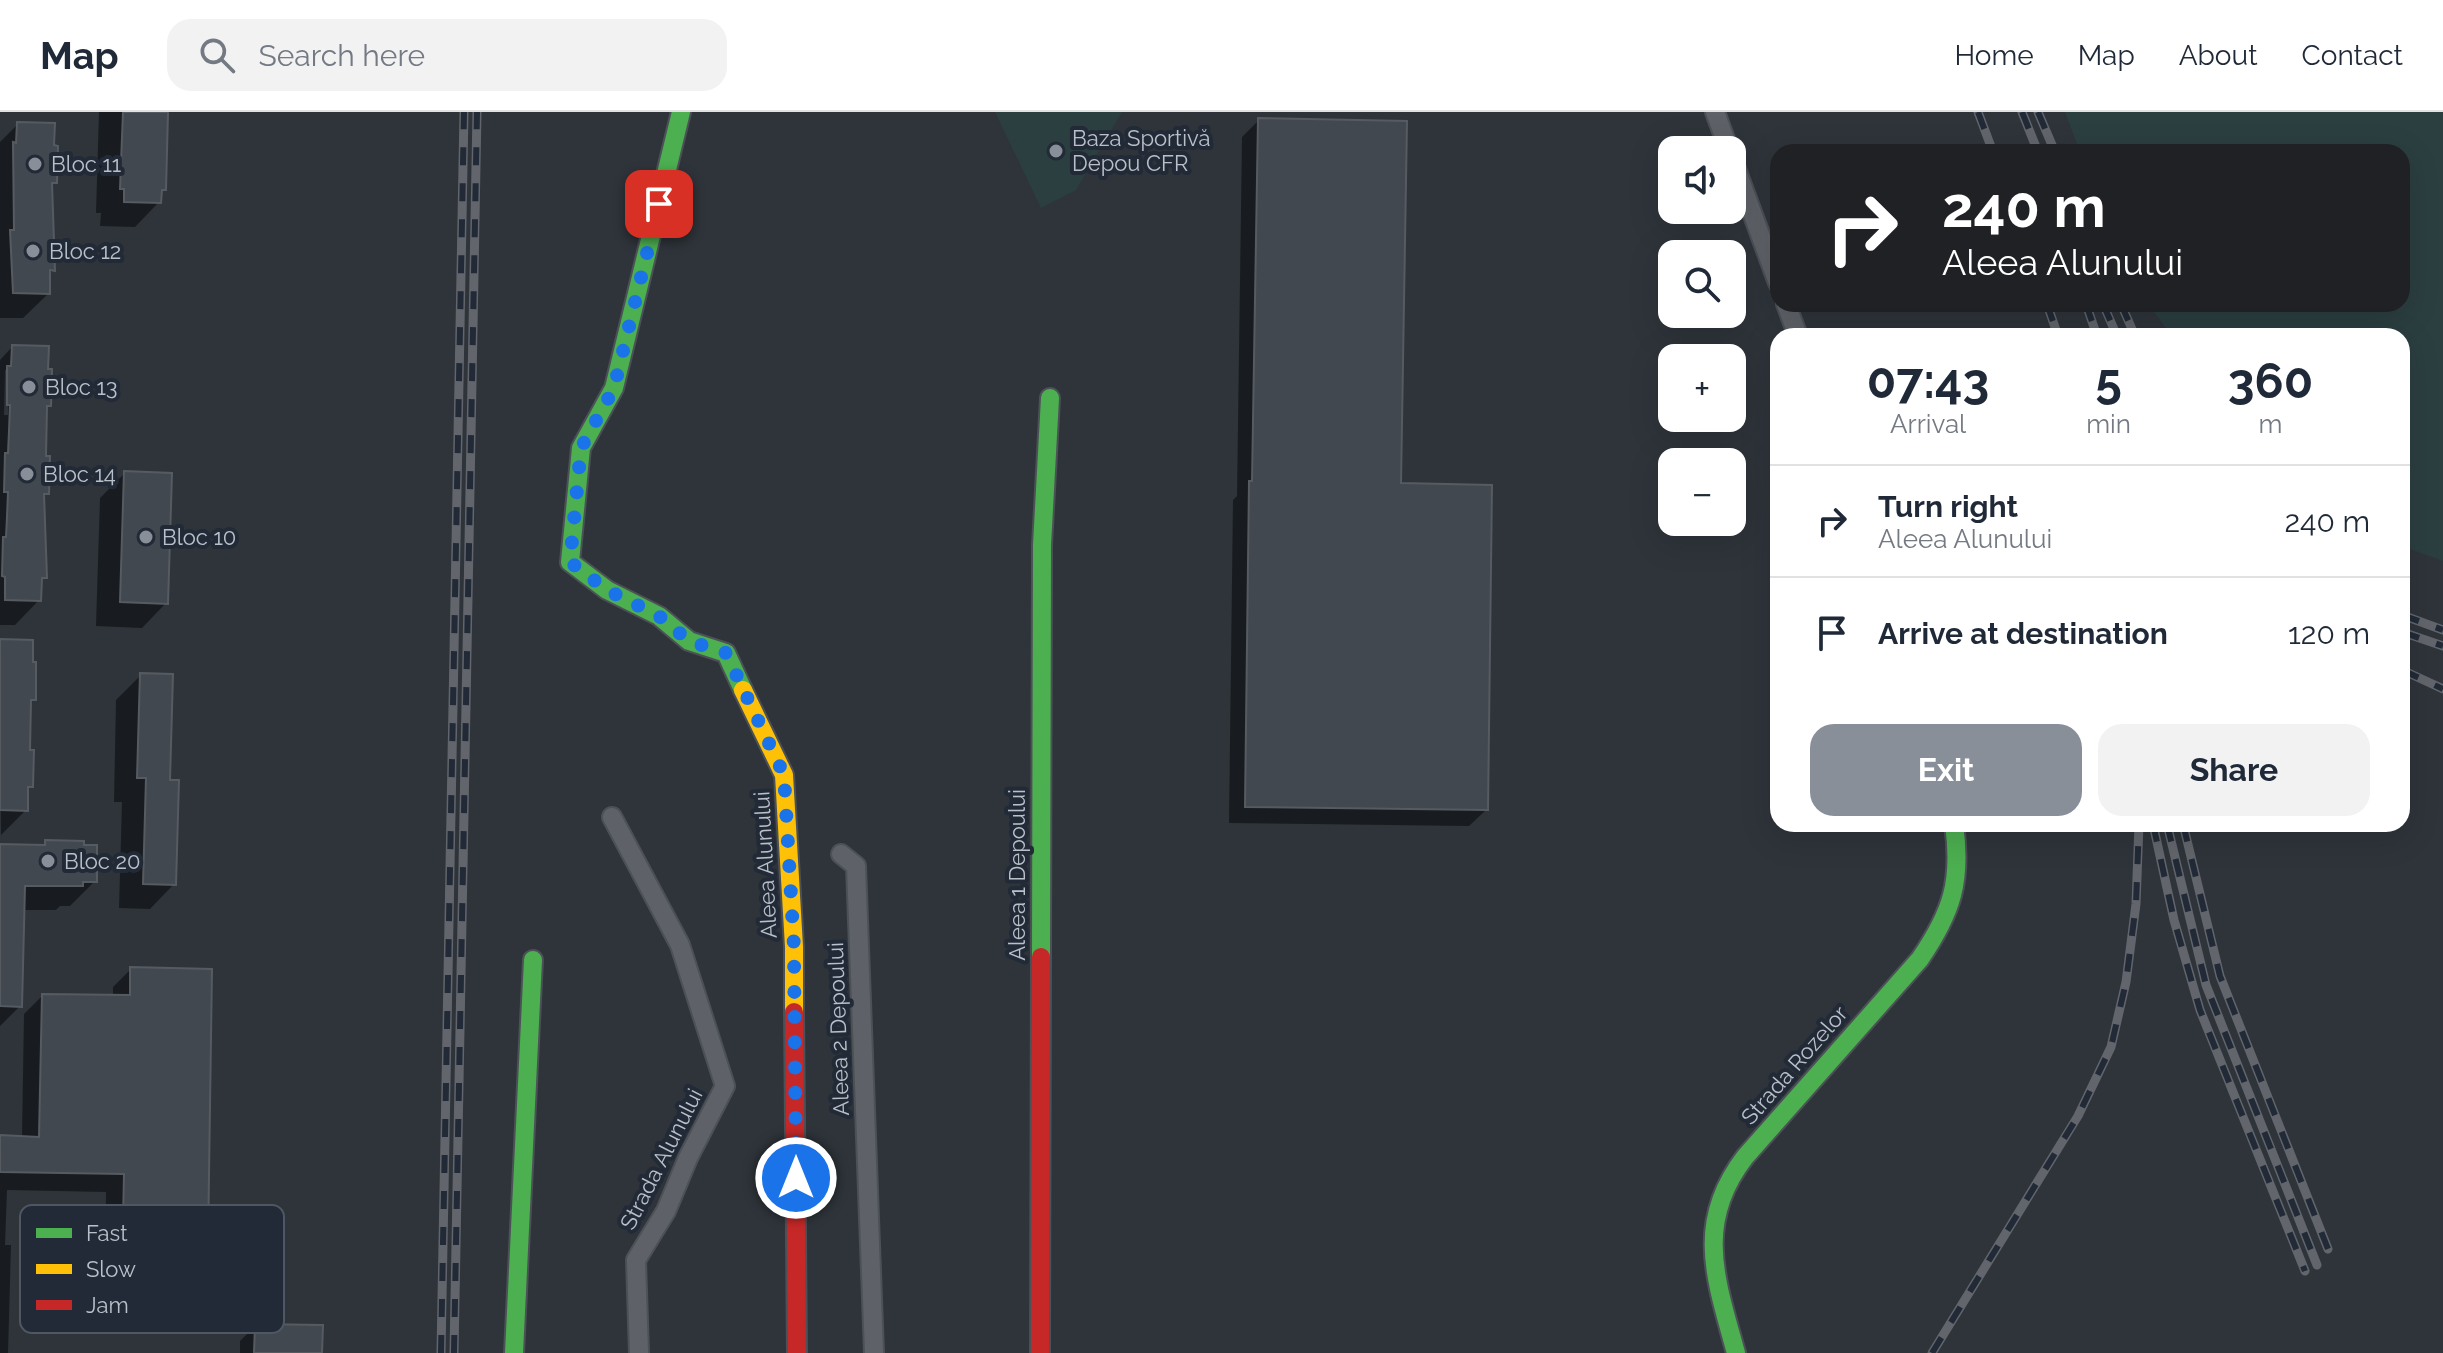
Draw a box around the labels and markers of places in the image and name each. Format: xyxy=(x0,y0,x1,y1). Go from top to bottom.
place label: Baza Sportivă Depou CFR xyxy=(1072,125,1210,176)
marker: Baza Sportivă Depou CFR xyxy=(1047,142,1065,160)
place label: Bloc 11 xyxy=(51,151,121,177)
marker: Bloc 11 xyxy=(26,155,44,173)
pin xyxy=(625,170,693,238)
place label: Bloc 12 xyxy=(49,238,121,264)
marker: Bloc 12 xyxy=(24,242,42,260)
place label: Bloc 13 xyxy=(45,374,118,400)
marker: Bloc 13 xyxy=(20,378,38,396)
place label: Bloc 14 xyxy=(43,461,116,487)
marker: Bloc 14 xyxy=(18,465,36,483)
place label: Bloc 10 xyxy=(162,524,236,550)
marker: Bloc 10 xyxy=(137,528,155,546)
place label: Bloc 20 xyxy=(64,848,140,874)
marker: Bloc 20 xyxy=(39,852,57,870)

